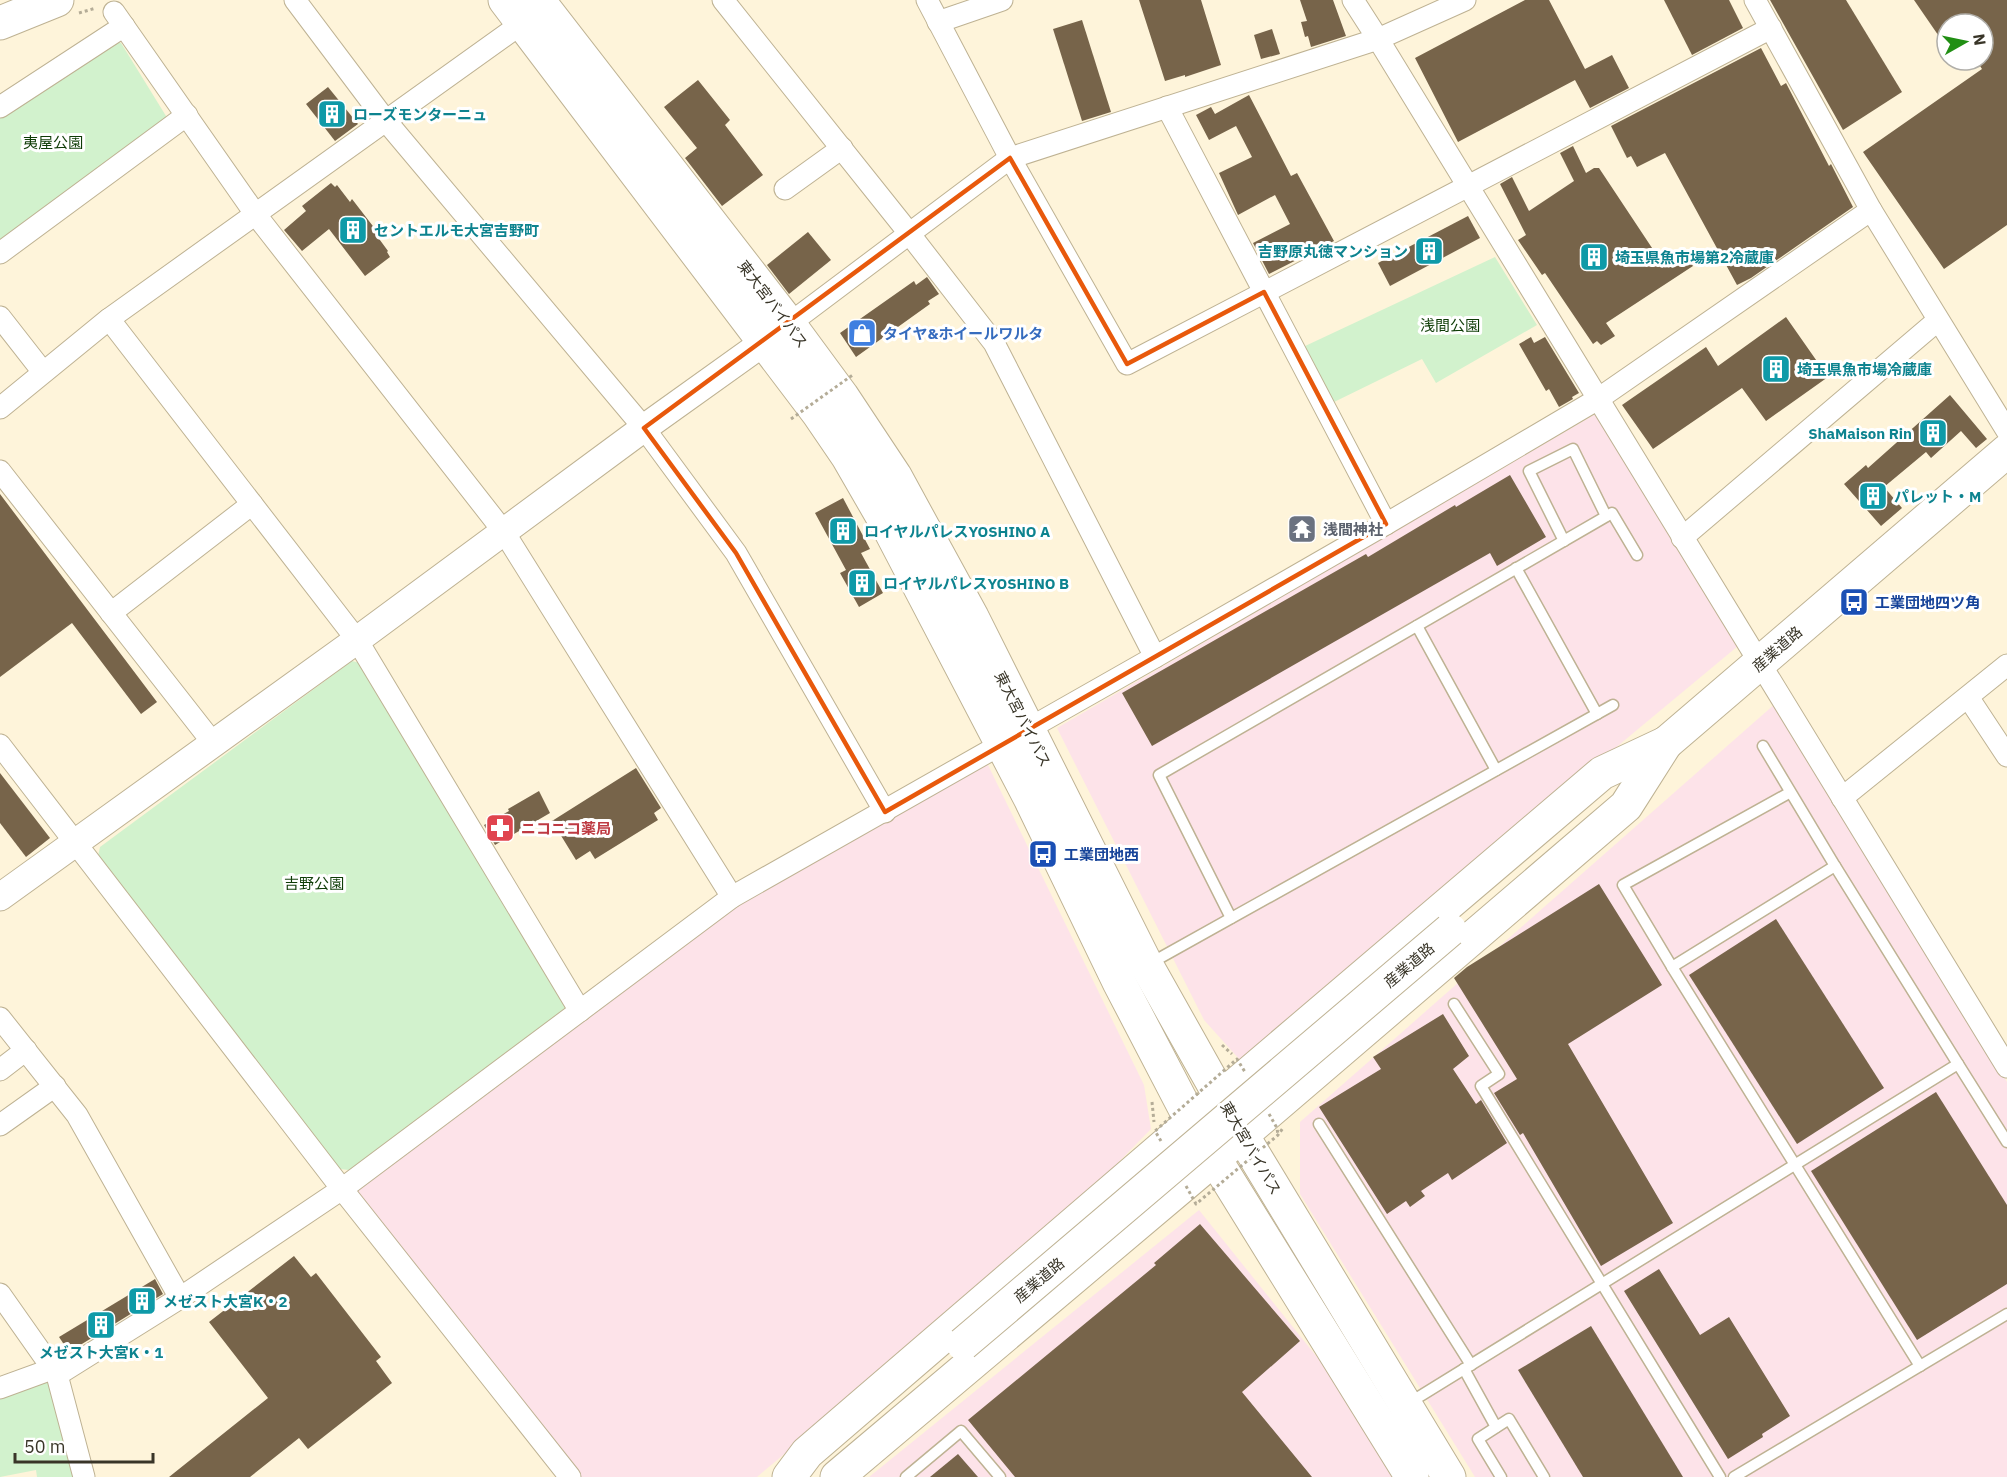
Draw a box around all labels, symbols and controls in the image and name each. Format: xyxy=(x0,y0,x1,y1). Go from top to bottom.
north arrow xyxy=(1935,12,1995,72)
text: N xyxy=(1969,32,1991,47)
building icon: ローズモンターニュ xyxy=(316,98,348,130)
place label: ローズモンターニュ xyxy=(353,105,487,124)
park label: 夷屋公園 xyxy=(23,133,83,152)
building icon: セントエルモ大宮吉野町 xyxy=(337,214,369,246)
place label: セントエルモ大宮吉野町 xyxy=(374,221,539,240)
building icon: 吉野原丸徳マンション xyxy=(1413,235,1445,267)
building icon: 埼玉県魚市場第2冷蔵庫 xyxy=(1578,241,1610,273)
place label: 吉野原丸徳マンション xyxy=(1258,242,1408,261)
place label: 埼玉県魚市場第2冷蔵庫 xyxy=(1615,248,1774,267)
street label: 東大宮バイパス xyxy=(734,256,812,352)
park label: 浅間公園 xyxy=(1420,316,1480,335)
shop icon: タイヤ&ホイールワルタ xyxy=(846,317,878,349)
place label: タイヤ&ホイールワルタ xyxy=(883,324,1043,343)
building icon: 埼玉県魚市場冷蔵庫 xyxy=(1760,353,1792,385)
place label: 埼玉県魚市場冷蔵庫 xyxy=(1797,360,1932,379)
building icon: ShaMaison Rin xyxy=(1917,417,1949,449)
place label: ShaMaison Rin xyxy=(1808,424,1912,443)
building icon: パレット・M xyxy=(1857,480,1889,512)
place label: パレット・M xyxy=(1894,487,1981,506)
temple icon: 浅間神社 xyxy=(1286,513,1318,545)
building icon: ロイヤルパレスYOSHINO A xyxy=(827,515,859,547)
place label: 浅間神社 xyxy=(1323,520,1383,539)
place label: ロイヤルパレスYOSHINO A xyxy=(864,522,1050,541)
building icon: ロイヤルパレスYOSHINO B xyxy=(846,567,878,599)
place label: ロイヤルパレスYOSHINO B xyxy=(883,574,1069,593)
bus stop icon: 工業団地四ツ角 xyxy=(1838,586,1870,618)
place label: 工業団地四ツ角 xyxy=(1875,593,1980,612)
street label: 産業道路 xyxy=(1748,622,1806,676)
street label: 東大宮バイパス xyxy=(991,668,1055,770)
pharmacy icon: ニコニコ薬局 xyxy=(484,812,516,844)
place label: ニコニコ薬局 xyxy=(521,819,611,838)
bus stop icon: 工業団地西 xyxy=(1027,838,1059,870)
place label: 工業団地西 xyxy=(1064,845,1139,864)
park label: 吉野公園 xyxy=(284,874,344,893)
street label: 産業道路 xyxy=(1380,938,1438,992)
street label: 東大宮バイパス xyxy=(1217,1098,1285,1198)
street label: 産業道路 xyxy=(1010,1253,1068,1307)
building icon: メゼスト大宮K・2 xyxy=(126,1285,158,1317)
place label: メゼスト大宮K・2 xyxy=(163,1292,287,1311)
building icon: メゼスト大宮K・1 xyxy=(85,1309,117,1341)
place label: メゼスト大宮K・1 xyxy=(39,1343,163,1362)
scale bar xyxy=(15,1426,153,1464)
text: 50 m xyxy=(24,1435,66,1458)

